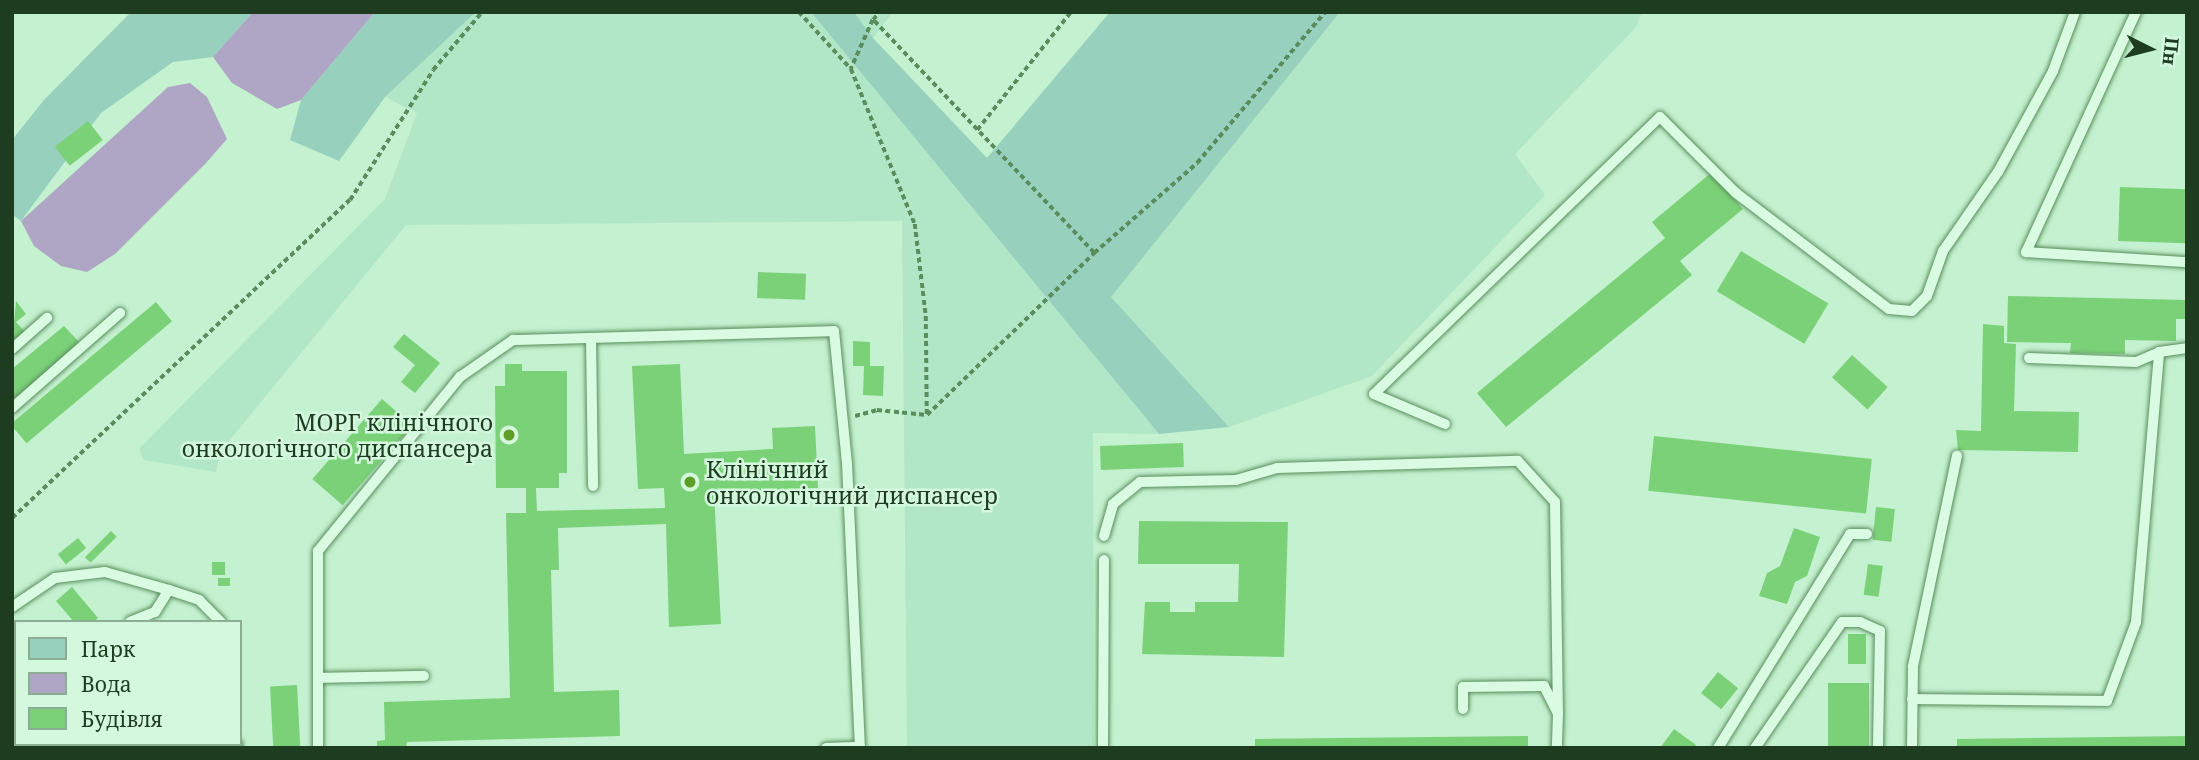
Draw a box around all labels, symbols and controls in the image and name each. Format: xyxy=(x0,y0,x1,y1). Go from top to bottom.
north arrow xyxy=(2115,14,2185,84)
text: Пн xyxy=(2156,36,2185,67)
place label: МОРГ клінічного онкологічного диспансера xyxy=(182,408,493,462)
marker: МОРГ клінічного онкологічного диспансера xyxy=(499,425,519,445)
place label: Клінічний онкологічний диспансер xyxy=(706,455,998,509)
marker: Клінічний онкологічний диспансер xyxy=(680,472,700,492)
legend xyxy=(14,620,242,746)
text: Парк xyxy=(81,635,135,663)
text: Вода xyxy=(81,670,132,698)
text: Будівля xyxy=(81,705,163,733)

